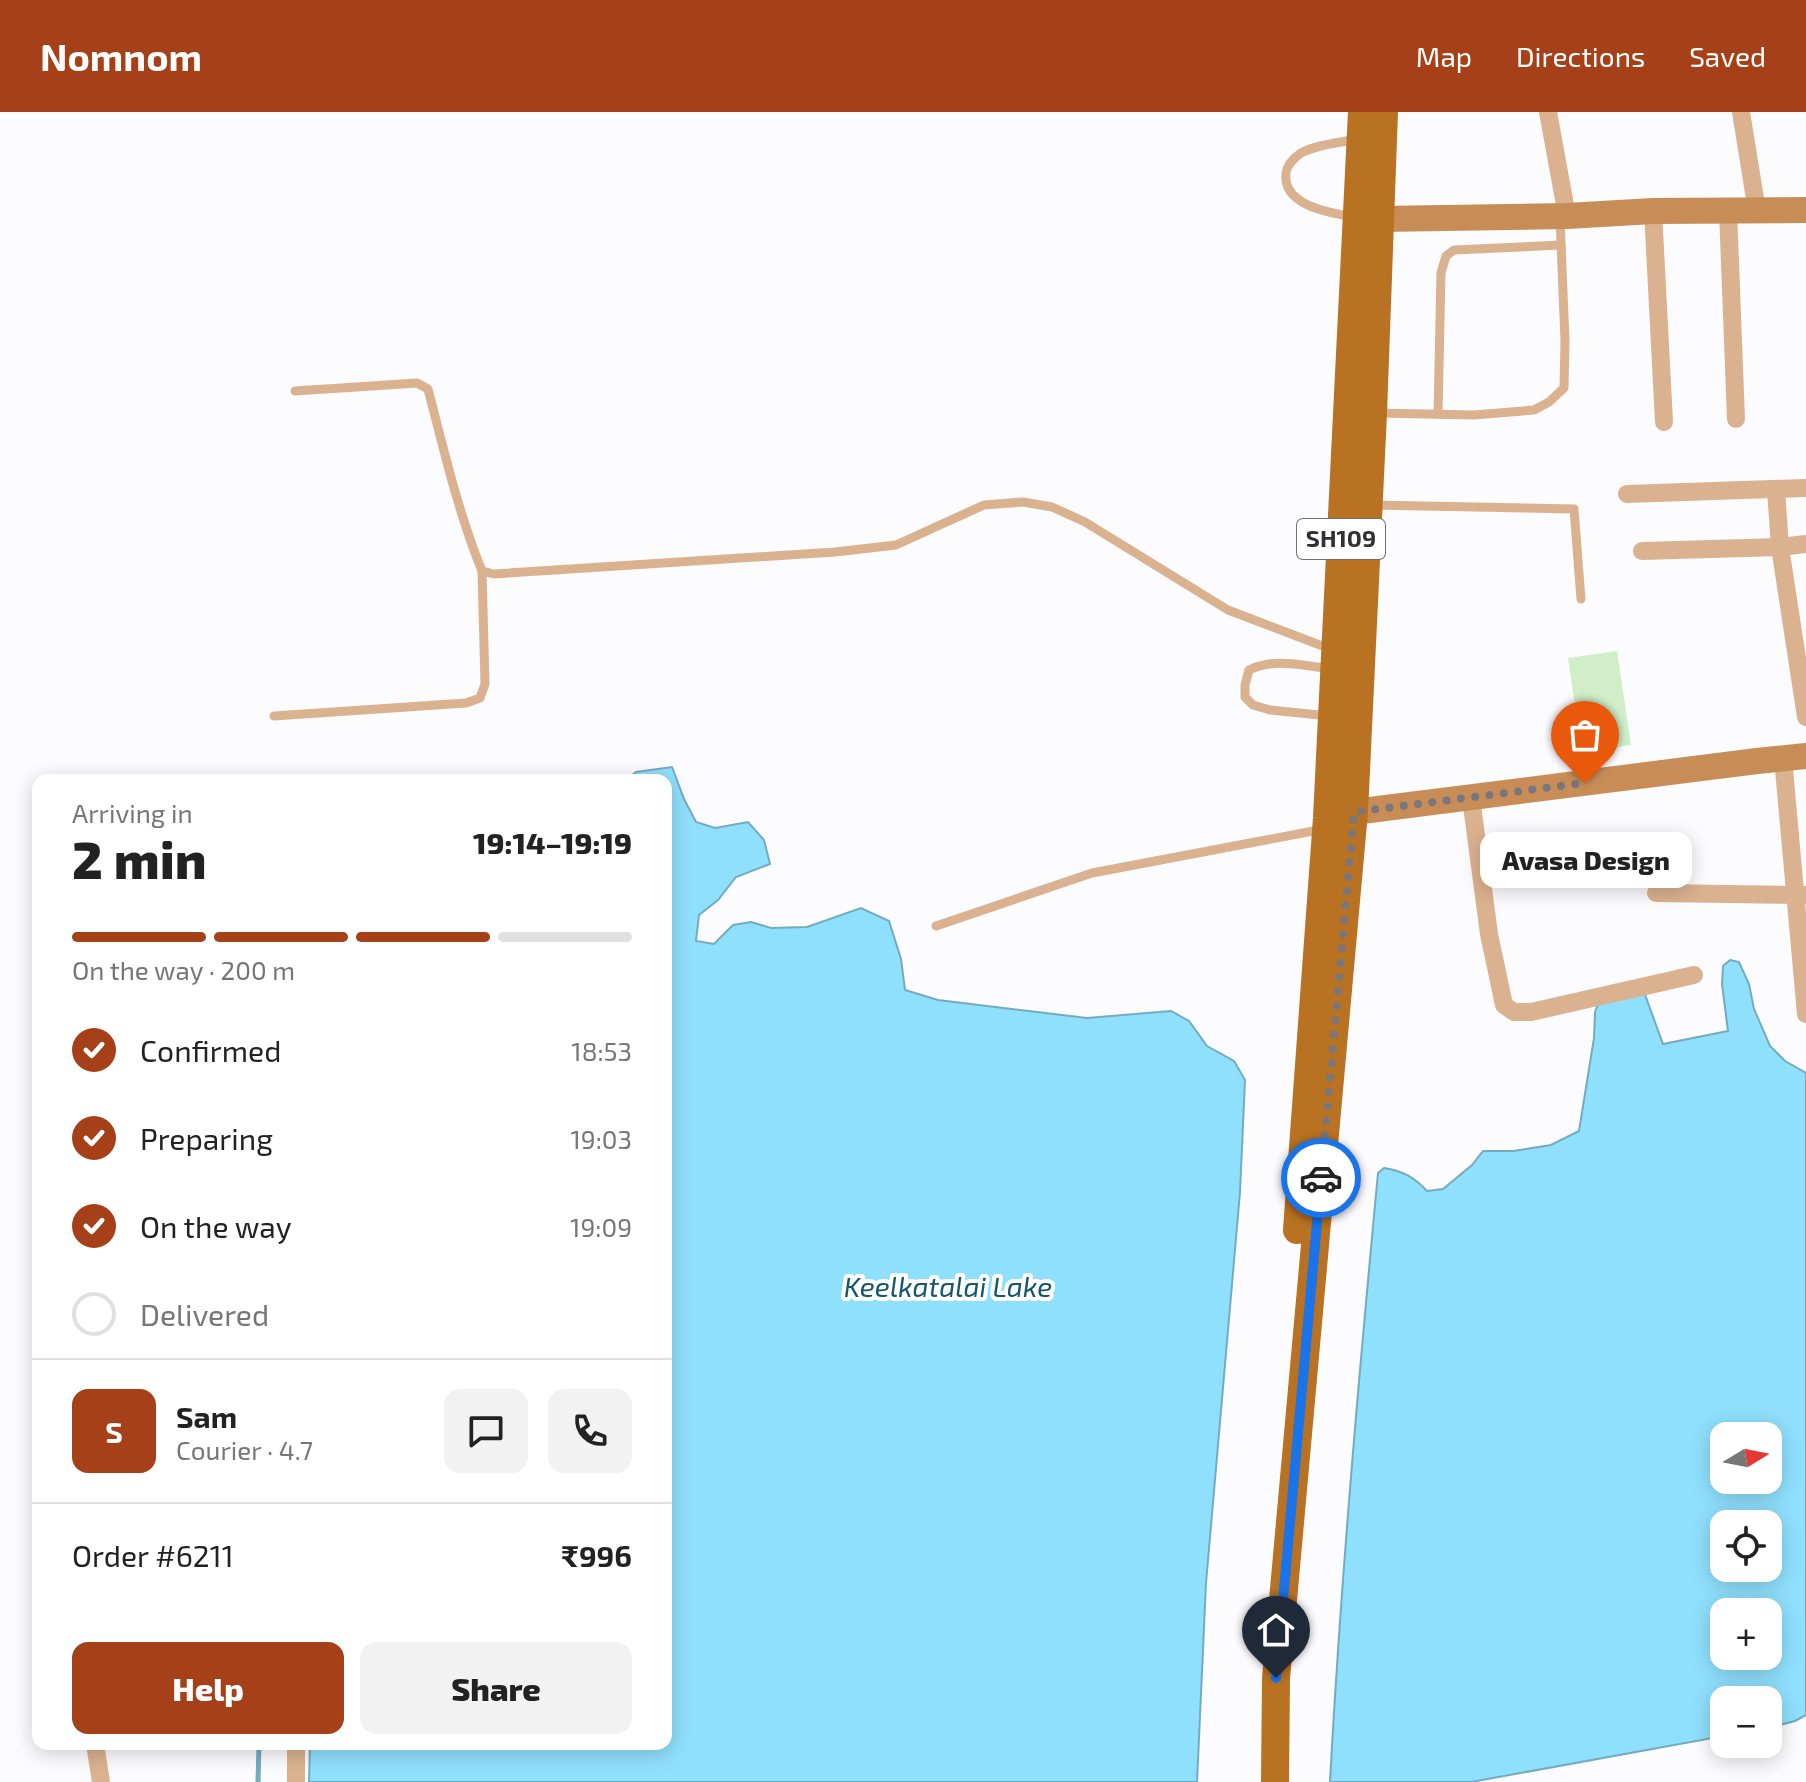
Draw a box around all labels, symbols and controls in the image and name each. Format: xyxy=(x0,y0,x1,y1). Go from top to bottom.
text: Nomnom xyxy=(40,33,202,79)
text: Map xyxy=(1416,39,1472,73)
text: Directions xyxy=(1516,39,1645,73)
text: Saved xyxy=(1689,39,1766,73)
road number: SH109 xyxy=(1297,519,1385,559)
pin xyxy=(1551,701,1619,783)
icon: bag xyxy=(1563,713,1607,757)
text: Arriving in xyxy=(72,797,193,828)
text: 19:14–19:19 xyxy=(473,824,632,860)
text: 2 min xyxy=(72,827,207,889)
callout: Avasa Design xyxy=(1479,831,1691,887)
text: Avasa Design xyxy=(1502,844,1670,875)
text: On the way · 200 m xyxy=(72,954,295,985)
icon: check xyxy=(72,1028,116,1072)
text: Confirmed xyxy=(140,1032,281,1068)
text: 18:53 xyxy=(571,1035,632,1066)
icon: check xyxy=(72,1116,116,1160)
text: Preparing xyxy=(140,1120,273,1156)
text: 19:03 xyxy=(571,1123,632,1154)
courier xyxy=(1281,1138,1361,1218)
icon: car xyxy=(1299,1156,1343,1200)
icon: check xyxy=(72,1204,116,1248)
text: On the way xyxy=(140,1208,292,1244)
text: 19:09 xyxy=(570,1211,632,1242)
water label: Keelkatalai Lake xyxy=(844,1269,1052,1303)
text: Delivered xyxy=(140,1296,269,1332)
button: chat xyxy=(444,1389,528,1473)
button: phone xyxy=(548,1389,632,1473)
text: Sam xyxy=(176,1398,237,1434)
text: S xyxy=(105,1413,123,1449)
north arrow xyxy=(1710,1422,1782,1494)
map controls xyxy=(1710,1422,1782,1758)
text: Courier · 4.7 xyxy=(176,1434,313,1465)
button: locate xyxy=(1710,1510,1782,1582)
text: Order #6211 xyxy=(72,1537,234,1573)
text: ₹996 xyxy=(561,1537,632,1573)
pin xyxy=(1242,1596,1310,1678)
button: + xyxy=(1710,1598,1782,1670)
icon: home xyxy=(1254,1608,1298,1652)
button: Help xyxy=(72,1642,344,1734)
button: Share xyxy=(360,1642,632,1734)
button: − xyxy=(1710,1686,1782,1758)

